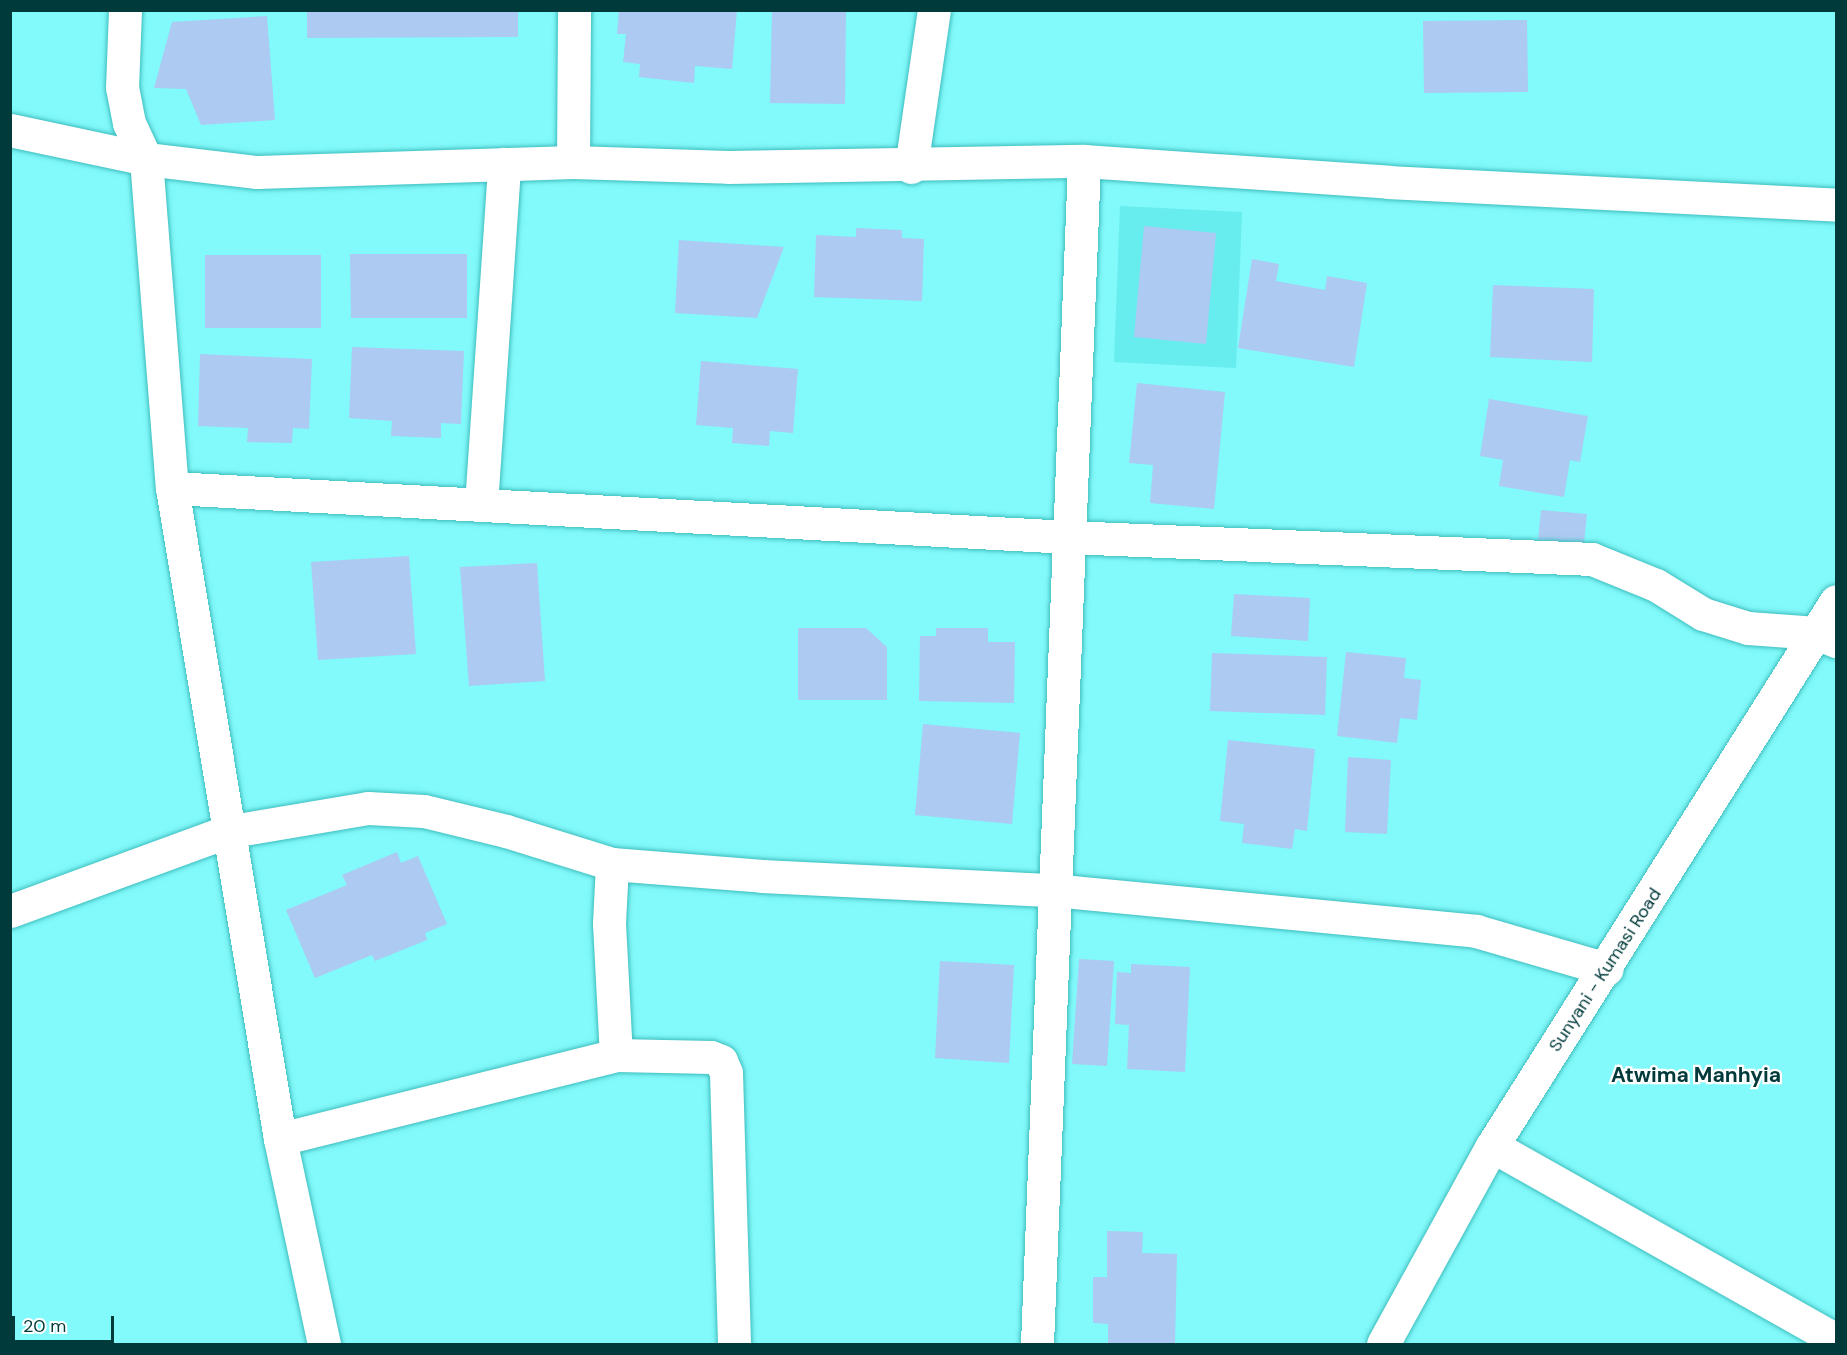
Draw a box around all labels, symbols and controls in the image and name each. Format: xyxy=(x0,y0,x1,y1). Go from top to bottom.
street label: Sunyani - Kumasi Road xyxy=(1544,884,1666,1056)
district label: Atwima Manhyia xyxy=(1611,1062,1781,1088)
scale bar xyxy=(15,1304,117,1342)
text: 20 m xyxy=(23,1314,66,1338)

